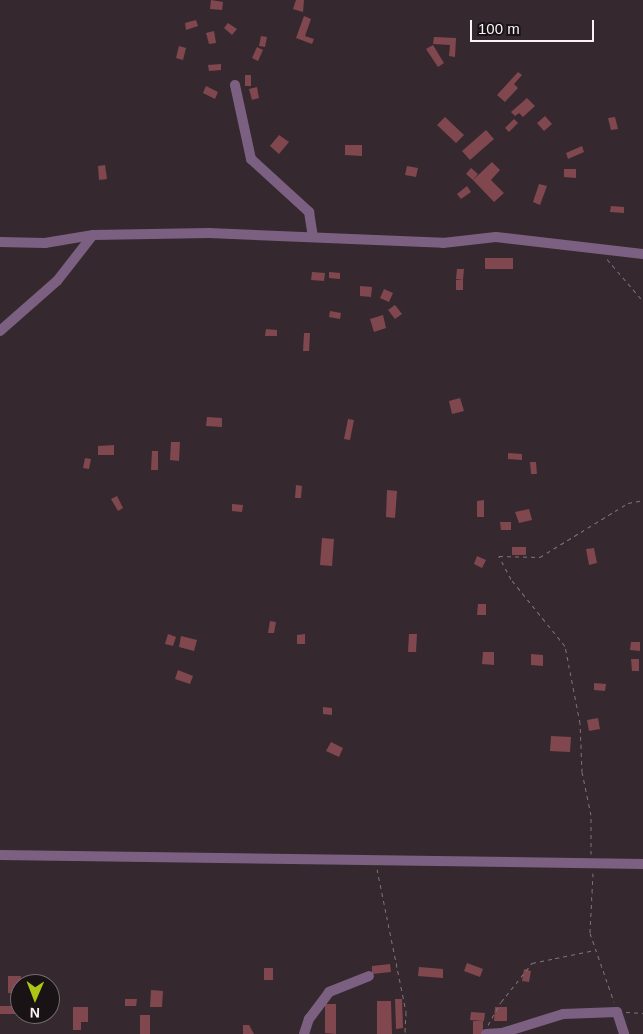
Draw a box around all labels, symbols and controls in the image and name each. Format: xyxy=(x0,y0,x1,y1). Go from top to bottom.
scale bar xyxy=(473,10,597,42)
text: 100 m xyxy=(478,20,520,37)
north arrow xyxy=(10,974,60,1024)
text: N xyxy=(30,1005,40,1021)

